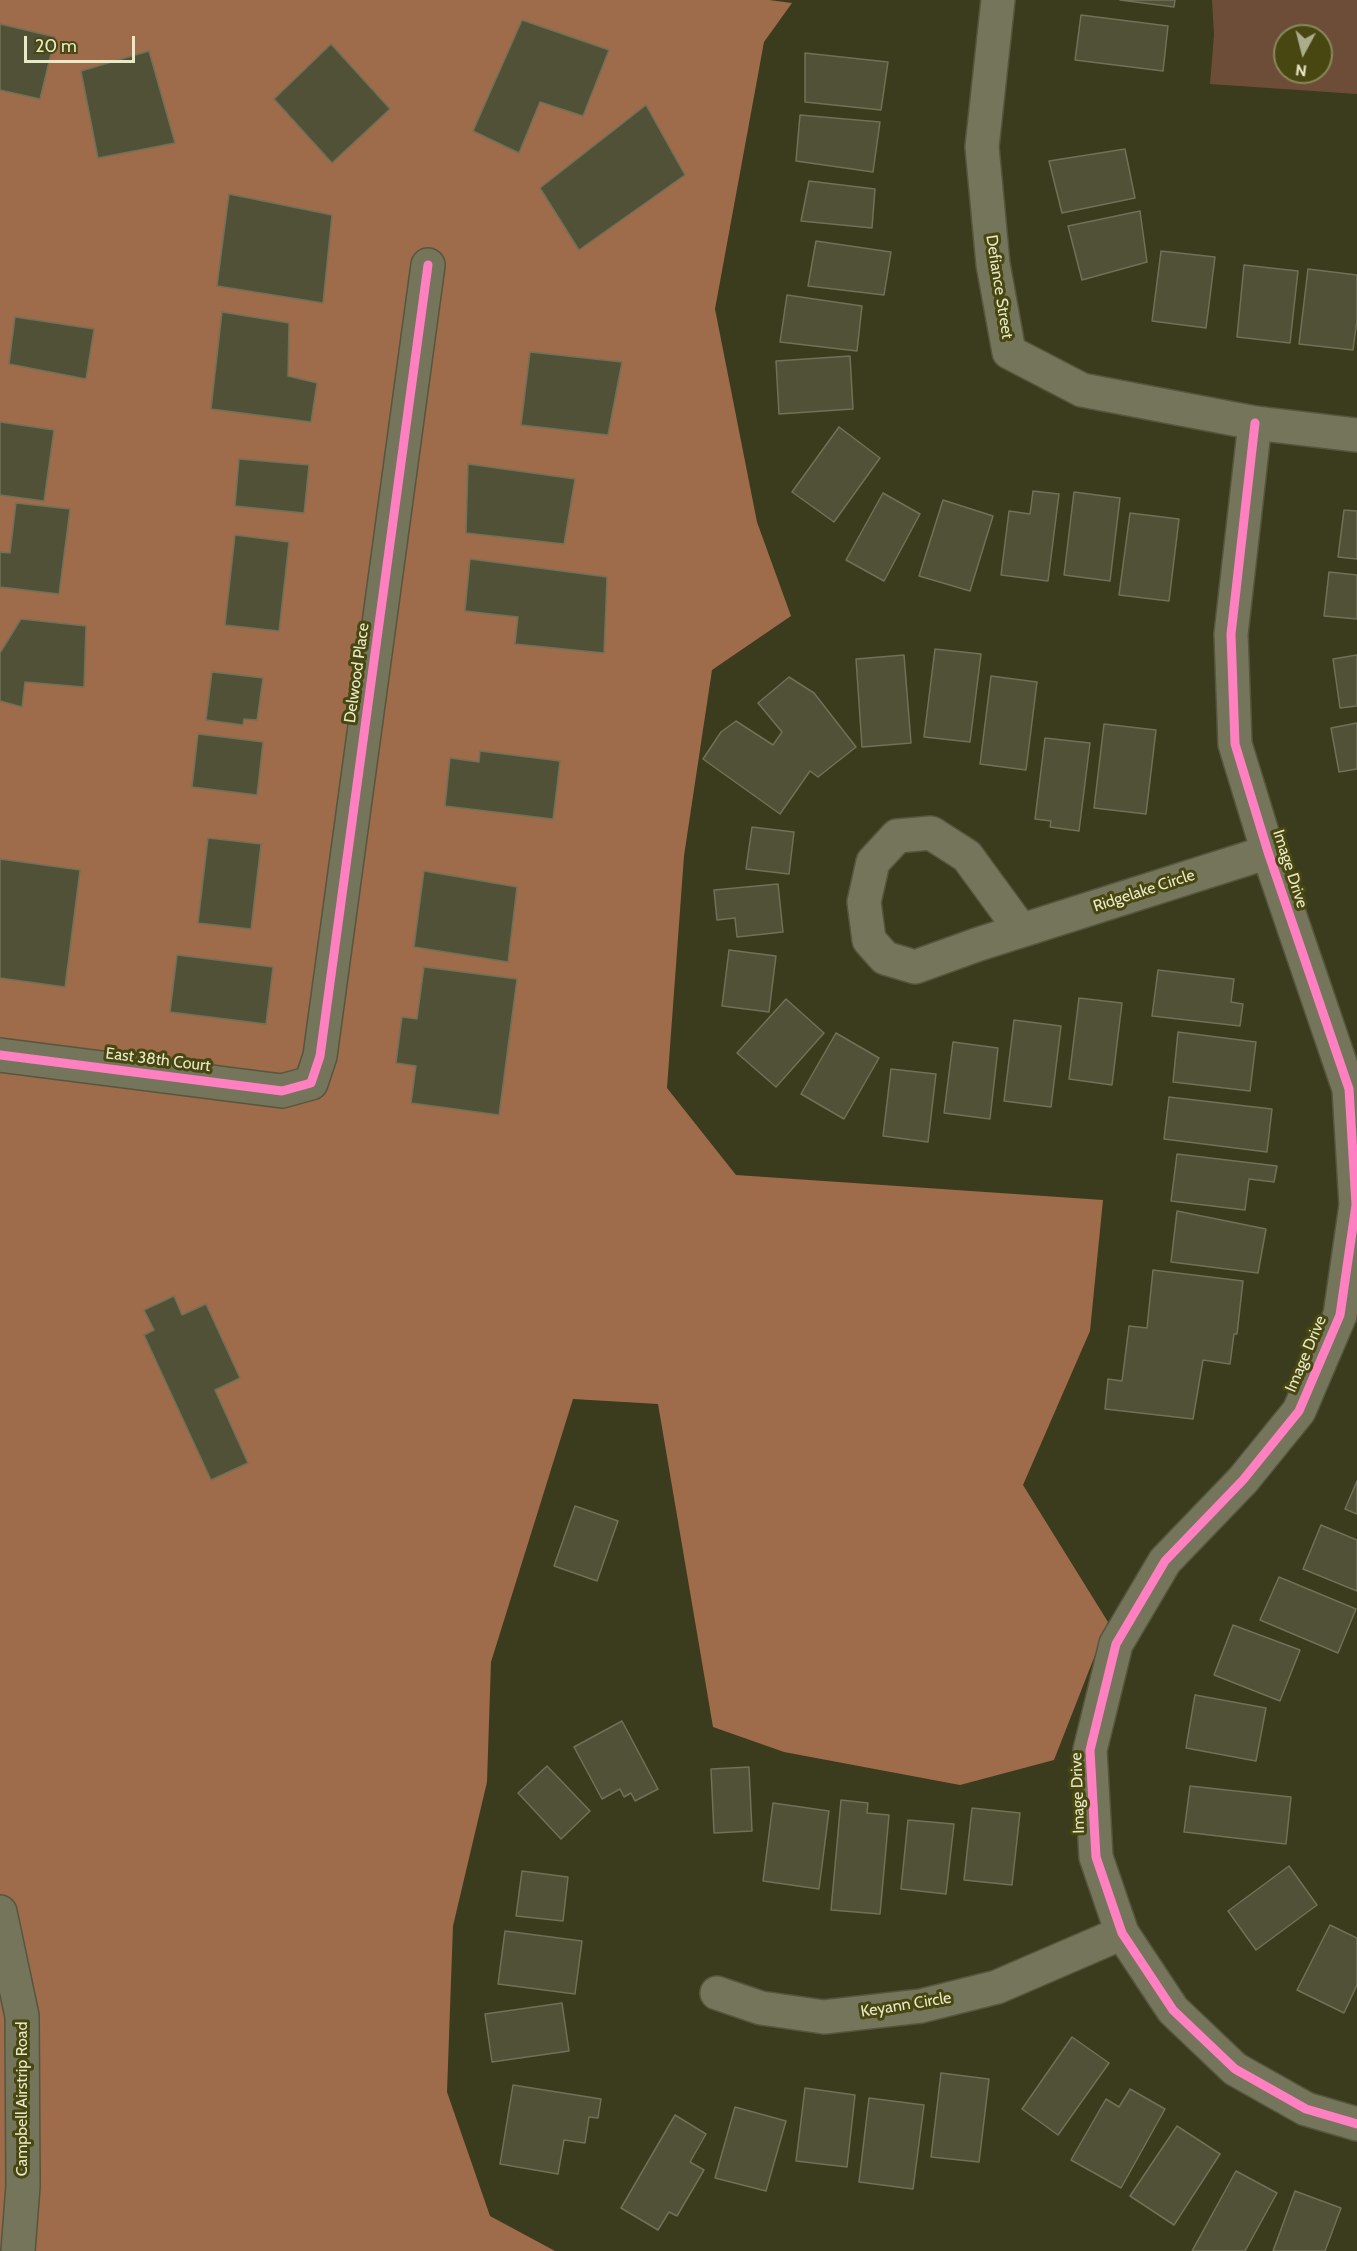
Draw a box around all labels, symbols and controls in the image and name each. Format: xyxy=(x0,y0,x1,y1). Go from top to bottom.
scale bar xyxy=(27,24,138,62)
north arrow xyxy=(1273,24,1333,84)
text: 20 m xyxy=(35,35,77,57)
text: N xyxy=(1294,60,1308,80)
street label: Defiance Street xyxy=(981,234,1017,340)
street label: Delwood Place xyxy=(340,622,374,724)
street label: Image Drive xyxy=(1268,827,1312,911)
street label: Ridgelake Circle xyxy=(1091,866,1197,916)
street label: East 38th Court xyxy=(105,1044,211,1076)
street label: Image Drive xyxy=(1281,1313,1331,1395)
street label: Image Drive xyxy=(1067,1752,1089,1834)
street label: Keyann Circle xyxy=(859,1988,953,2022)
street label: Campbell Airstrip Road xyxy=(12,2022,32,2176)

